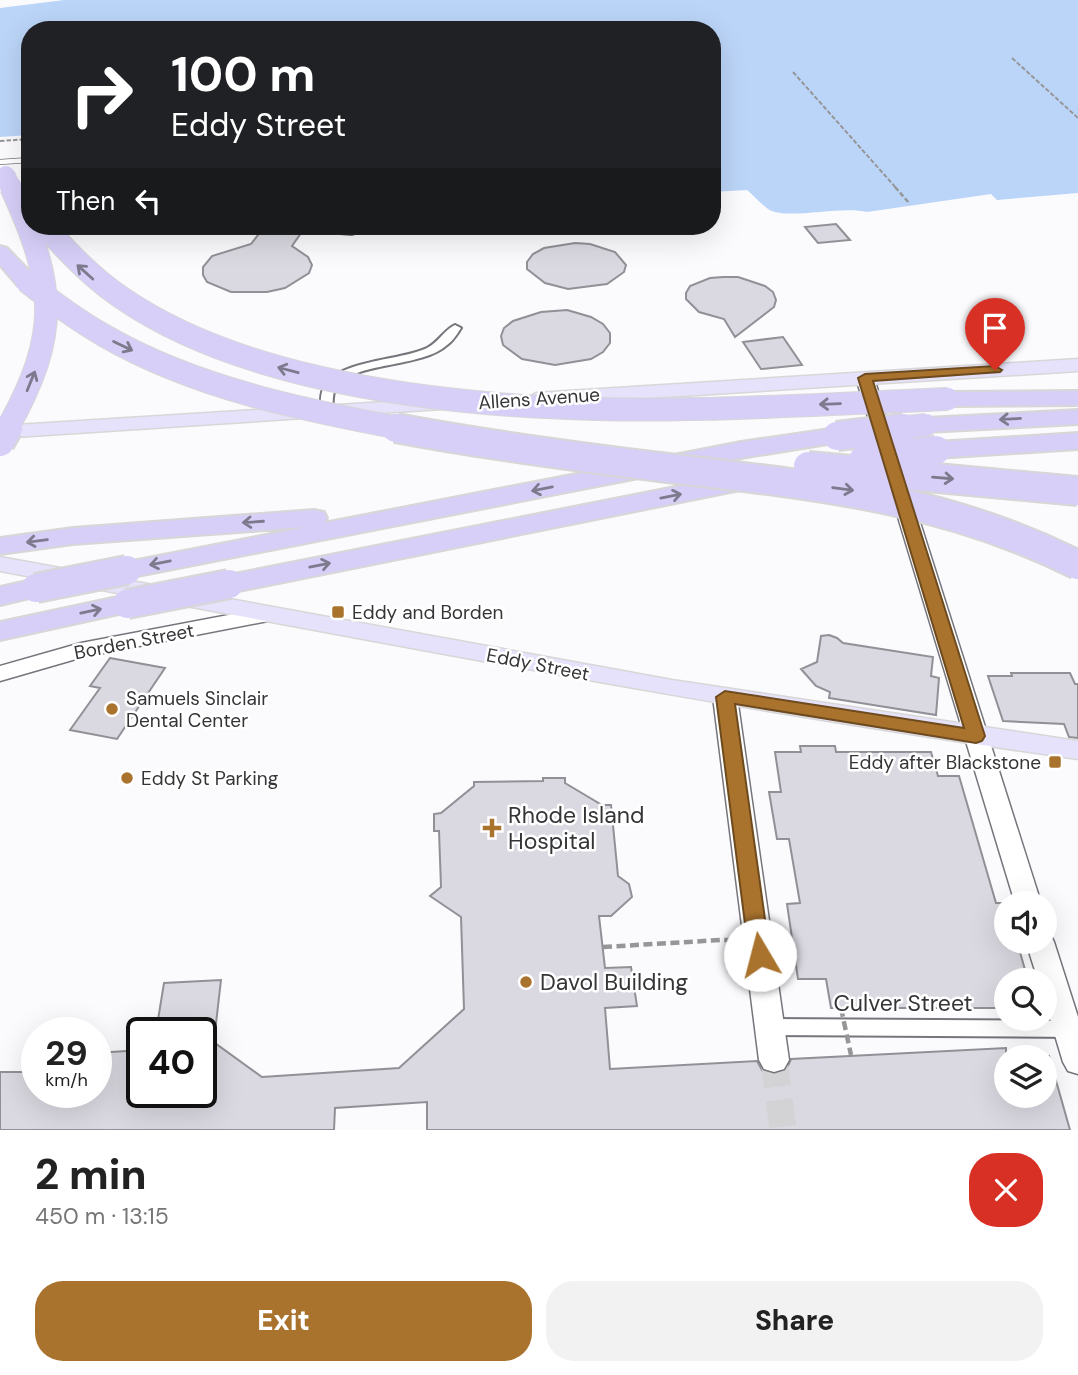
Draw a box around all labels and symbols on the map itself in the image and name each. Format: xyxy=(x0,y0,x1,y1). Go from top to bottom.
one-way arrow xyxy=(76,264,94,280)
pin xyxy=(965,298,1025,370)
one-way arrow xyxy=(112,339,133,353)
one-way arrow xyxy=(277,363,300,376)
one-way arrow xyxy=(25,370,38,392)
street label: Allens Avenue xyxy=(477,382,601,415)
one-way arrow xyxy=(819,397,842,410)
one-way arrow xyxy=(999,413,1022,426)
one-way arrow xyxy=(931,472,954,485)
one-way arrow xyxy=(531,482,554,496)
one-way arrow xyxy=(831,483,854,496)
one-way arrow xyxy=(659,489,681,502)
one-way arrow xyxy=(242,516,264,529)
one-way arrow xyxy=(26,534,48,547)
one-way arrow xyxy=(149,557,172,571)
one-way arrow xyxy=(308,558,331,572)
place label: Eddy and Borden xyxy=(352,600,503,625)
one-way arrow xyxy=(79,604,102,618)
marker: Eddy and Borden xyxy=(330,604,346,620)
street label: Borden Street xyxy=(72,618,196,665)
street label: Eddy Street xyxy=(484,642,591,687)
place label: Samuels Sinclair Dental Center xyxy=(126,686,268,733)
marker: Samuels Sinclair Dental Center xyxy=(104,701,120,717)
place label: Eddy after Blackstone xyxy=(849,750,1041,775)
marker: Eddy after Blackstone xyxy=(1047,754,1063,770)
place label: Eddy St Parking xyxy=(141,766,279,791)
marker: Eddy St Parking xyxy=(119,770,135,786)
place label: Rhode Island Hospital xyxy=(508,800,644,856)
marker: Rhode Island Hospital xyxy=(482,818,502,838)
position arrow xyxy=(723,918,797,992)
place label: Davol Building xyxy=(540,967,688,997)
marker: Davol Building xyxy=(518,974,534,990)
street label: Culver Street xyxy=(833,988,973,1018)
speed limit sign: 40 xyxy=(126,1017,217,1108)

